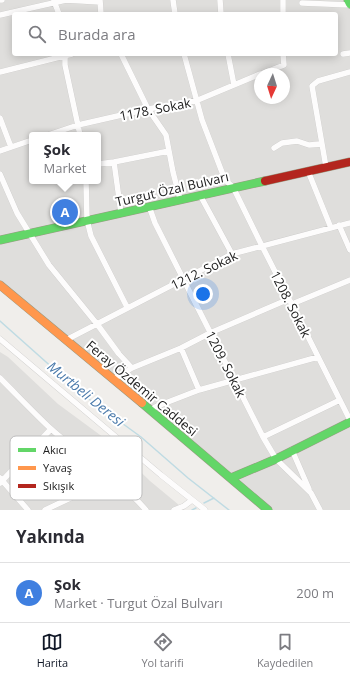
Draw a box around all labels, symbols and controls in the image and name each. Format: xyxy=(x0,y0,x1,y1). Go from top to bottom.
search box xyxy=(12,12,338,56)
icon: search xyxy=(26,23,48,45)
text: Burada ara xyxy=(58,24,136,44)
north arrow xyxy=(254,68,290,104)
street label: 1178. Sokak xyxy=(118,93,192,125)
popup xyxy=(29,132,101,184)
text: Şok xyxy=(44,139,70,159)
text: Market xyxy=(44,159,87,177)
street label: Turgut Özal Bulvarı xyxy=(114,167,230,211)
pin: A xyxy=(52,197,78,227)
street label: 1212. Sokak xyxy=(168,246,241,294)
street label: 1208. Sokak xyxy=(267,268,316,340)
your location xyxy=(193,284,213,304)
street label: 1209. Sokak xyxy=(202,328,251,400)
street label: Feray Özdemir Caddesi xyxy=(83,336,201,440)
water label: Murtbeli Deresi xyxy=(44,357,129,431)
legend xyxy=(10,436,142,500)
text: Akıcı xyxy=(43,442,67,457)
text: Yavaş xyxy=(43,460,72,475)
text: Sıkışık xyxy=(43,478,74,493)
text: Yakında xyxy=(16,525,85,548)
text: Şok xyxy=(54,574,81,594)
text: A xyxy=(25,584,33,602)
text: 200 m xyxy=(296,584,334,602)
text: Market · Turgut Özal Bulvarı xyxy=(54,594,223,612)
tab: Harita xyxy=(37,631,68,670)
tab: Yol tarifi xyxy=(141,631,184,670)
tab: Kaydedilen xyxy=(257,631,313,670)

